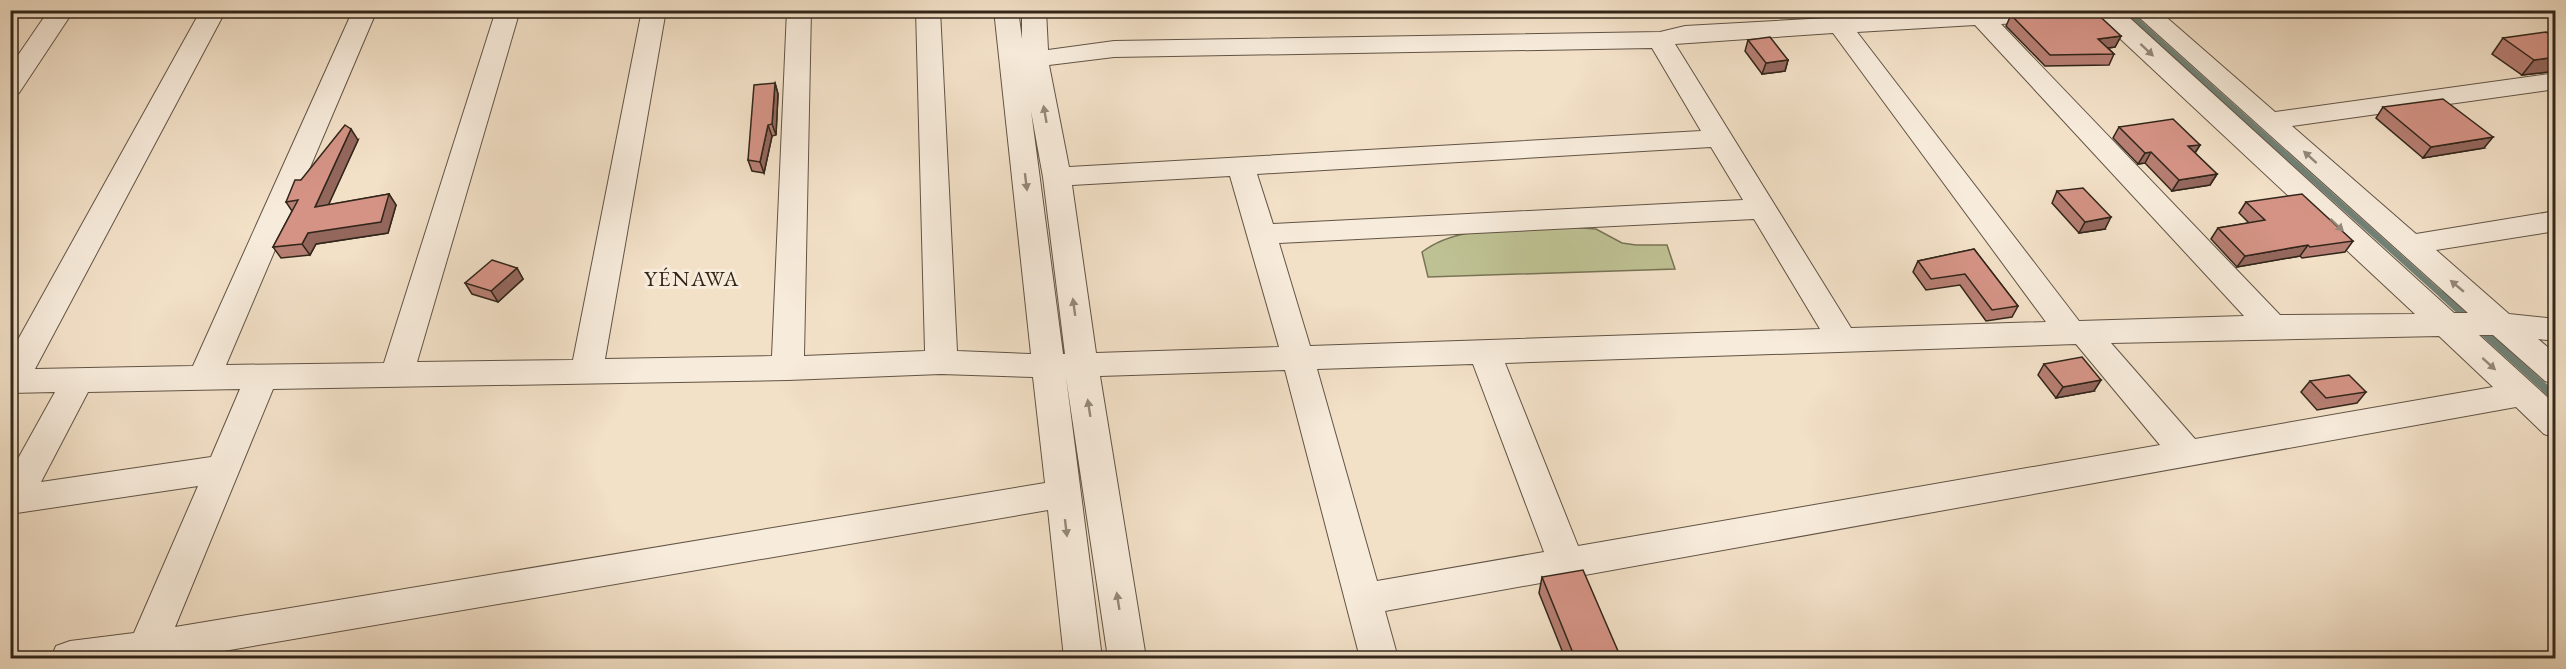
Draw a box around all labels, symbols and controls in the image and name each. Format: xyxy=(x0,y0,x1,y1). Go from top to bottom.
one-way arrow xyxy=(2139,43,2154,56)
one-way arrow xyxy=(1040,104,1049,123)
one-way arrow xyxy=(2303,151,2318,164)
one-way arrow xyxy=(1021,173,1031,192)
one-way arrow xyxy=(2329,218,2344,231)
district label: YÉNAWA xyxy=(644,264,740,293)
one-way arrow xyxy=(2450,280,2465,293)
one-way arrow xyxy=(1070,297,1079,316)
one-way arrow xyxy=(2481,357,2496,370)
one-way arrow xyxy=(1084,398,1093,417)
one-way arrow xyxy=(1061,519,1071,538)
one-way arrow xyxy=(1114,591,1123,610)

